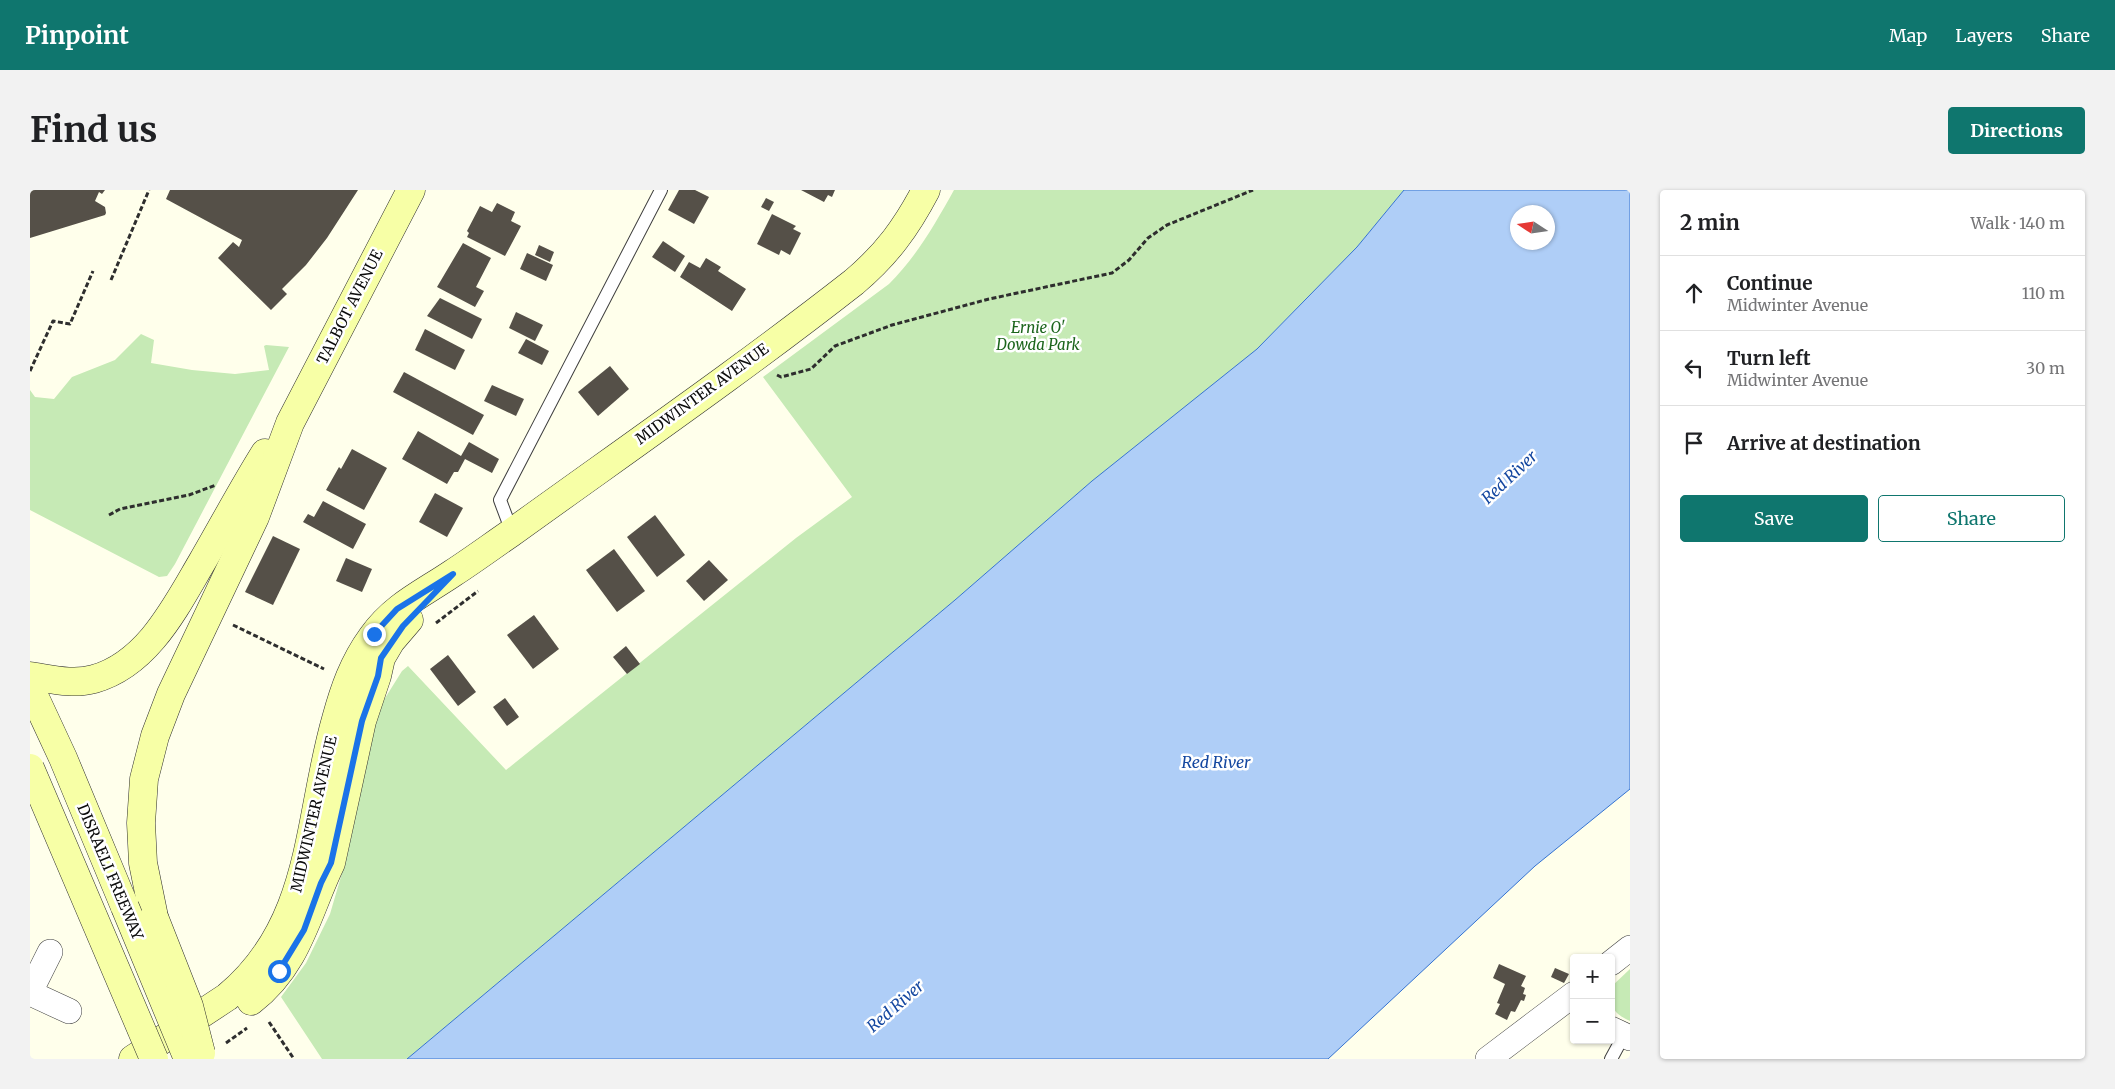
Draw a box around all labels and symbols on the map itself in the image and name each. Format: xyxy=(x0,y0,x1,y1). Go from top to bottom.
north arrow xyxy=(1510,205,1555,250)
street label: TALBOT AVENUE xyxy=(312,246,387,367)
park label: Ernie O' Dowda Park xyxy=(995,318,1080,354)
street label: MIDWINTER AVENUE xyxy=(631,339,772,448)
water label: Red River xyxy=(1477,446,1541,508)
route end xyxy=(363,623,386,646)
street label: MIDWINTER AVENUE xyxy=(286,733,341,894)
water label: Red River xyxy=(1182,752,1251,772)
street label: DISRAELI FREEWAY xyxy=(73,801,148,943)
route start xyxy=(268,960,291,983)
water label: Red River xyxy=(862,976,928,1036)

